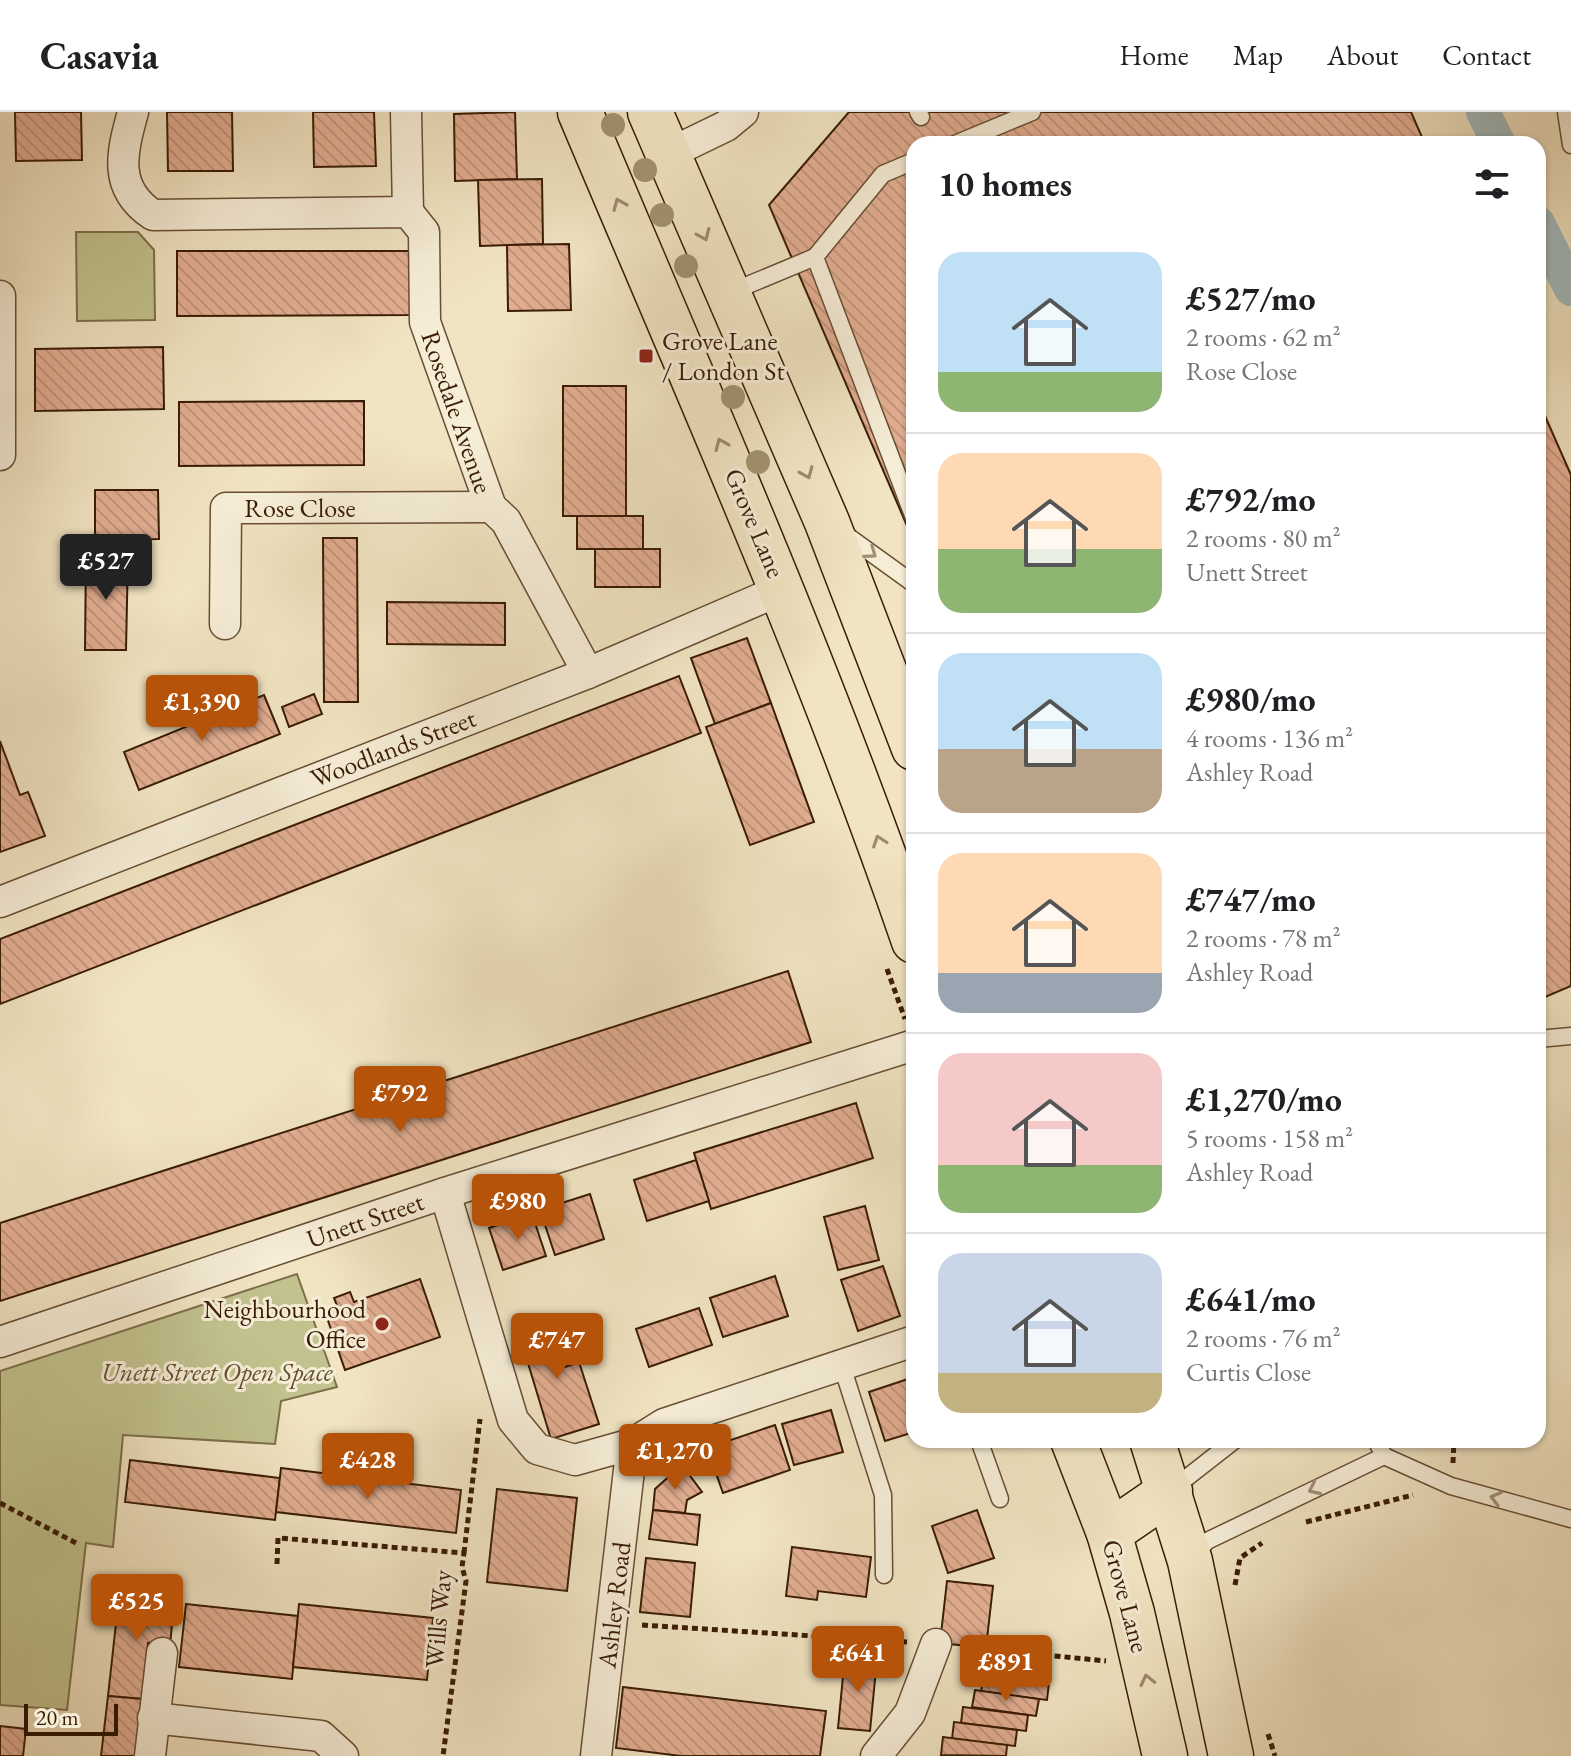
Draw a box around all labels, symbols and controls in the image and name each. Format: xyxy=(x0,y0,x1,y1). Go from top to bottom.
text: Casavia xyxy=(40,31,159,80)
text: Home xyxy=(1119,37,1189,73)
text: Map xyxy=(1233,37,1283,73)
text: About xyxy=(1327,37,1398,73)
text: Contact xyxy=(1442,37,1531,73)
text: 10 homes xyxy=(938,162,1072,206)
icon: filters xyxy=(1470,162,1514,206)
one-way arrow xyxy=(612,198,629,212)
one-way arrow xyxy=(695,226,711,241)
text: £527/mo xyxy=(1186,276,1316,320)
icon: home xyxy=(1002,284,1098,380)
text: 2 rooms · 62 m² xyxy=(1186,320,1341,354)
place label: Grove Lane / London St xyxy=(662,324,785,388)
street label: Rosedale Avenue xyxy=(413,326,501,498)
marker: Grove Lane / London St xyxy=(637,347,655,365)
text: Rose Close xyxy=(1186,354,1297,388)
one-way arrow xyxy=(714,438,730,452)
street label: Grove Lane xyxy=(717,463,793,583)
one-way arrow xyxy=(797,465,813,480)
text: £792/mo xyxy=(1186,477,1316,521)
icon: home xyxy=(1002,485,1098,581)
street label: Rose Close xyxy=(244,491,356,525)
text: 2 rooms · 80 m² xyxy=(1186,521,1341,555)
pin: £527 xyxy=(59,534,153,602)
text: £527 xyxy=(78,543,134,577)
one-way arrow xyxy=(862,543,876,558)
text: Unett Street xyxy=(1186,555,1308,589)
pin: £1,390 xyxy=(137,675,267,743)
text: £980/mo xyxy=(1186,677,1316,721)
text: £1,390 xyxy=(164,684,240,718)
icon: home xyxy=(1002,685,1098,781)
street label: Woodlands Street xyxy=(306,701,480,795)
text: 4 rooms · 136 m² xyxy=(1186,721,1353,755)
text: Ashley Road xyxy=(1186,755,1313,789)
one-way arrow xyxy=(873,835,889,849)
text: £747/mo xyxy=(1186,877,1316,921)
icon: home xyxy=(1002,885,1098,981)
text: 2 rooms · 78 m² xyxy=(1186,921,1341,955)
text: Ashley Road xyxy=(1186,955,1313,989)
pin: £792 xyxy=(353,1066,447,1134)
text: £792 xyxy=(372,1075,428,1109)
text: £1,270/mo xyxy=(1186,1077,1342,1121)
icon: home xyxy=(1002,1085,1098,1181)
text: 5 rooms · 158 m² xyxy=(1186,1121,1353,1155)
text: Ashley Road xyxy=(1186,1155,1313,1189)
pin: £980 xyxy=(471,1174,565,1242)
text: £980 xyxy=(490,1183,546,1217)
street label: Unett Street xyxy=(302,1184,428,1256)
text: £641/mo xyxy=(1186,1277,1316,1321)
icon: home xyxy=(1002,1285,1098,1381)
place label: Neighbourhood Office xyxy=(203,1292,367,1356)
pin: £747 xyxy=(510,1313,604,1381)
marker: Neighbourhood Office xyxy=(373,1315,391,1333)
text: 2 rooms · 76 m² xyxy=(1186,1321,1341,1355)
text: £747 xyxy=(529,1322,585,1356)
park label: Unett Street Open Space xyxy=(101,1355,334,1389)
text: Curtis Close xyxy=(1186,1355,1311,1389)
pin: £1,270 xyxy=(610,1424,740,1492)
pin: £428 xyxy=(321,1433,415,1501)
text: £1,270 xyxy=(637,1433,713,1467)
text: £428 xyxy=(340,1442,396,1476)
one-way arrow xyxy=(1307,1479,1322,1495)
one-way arrow xyxy=(1489,1491,1503,1507)
street label: Grove Lane xyxy=(1095,1536,1157,1656)
street label: Ashley Road xyxy=(589,1539,639,1671)
street label: Wills Way xyxy=(417,1568,459,1670)
pin: £525 xyxy=(90,1574,184,1642)
text: £525 xyxy=(109,1583,165,1617)
pin: £641 xyxy=(811,1626,905,1694)
text: £641 xyxy=(830,1635,886,1669)
pin: £891 xyxy=(959,1635,1053,1703)
text: £891 xyxy=(978,1644,1034,1678)
one-way arrow xyxy=(1140,1674,1157,1687)
scale bar xyxy=(24,1700,118,1736)
text: 20 m xyxy=(36,1703,79,1732)

